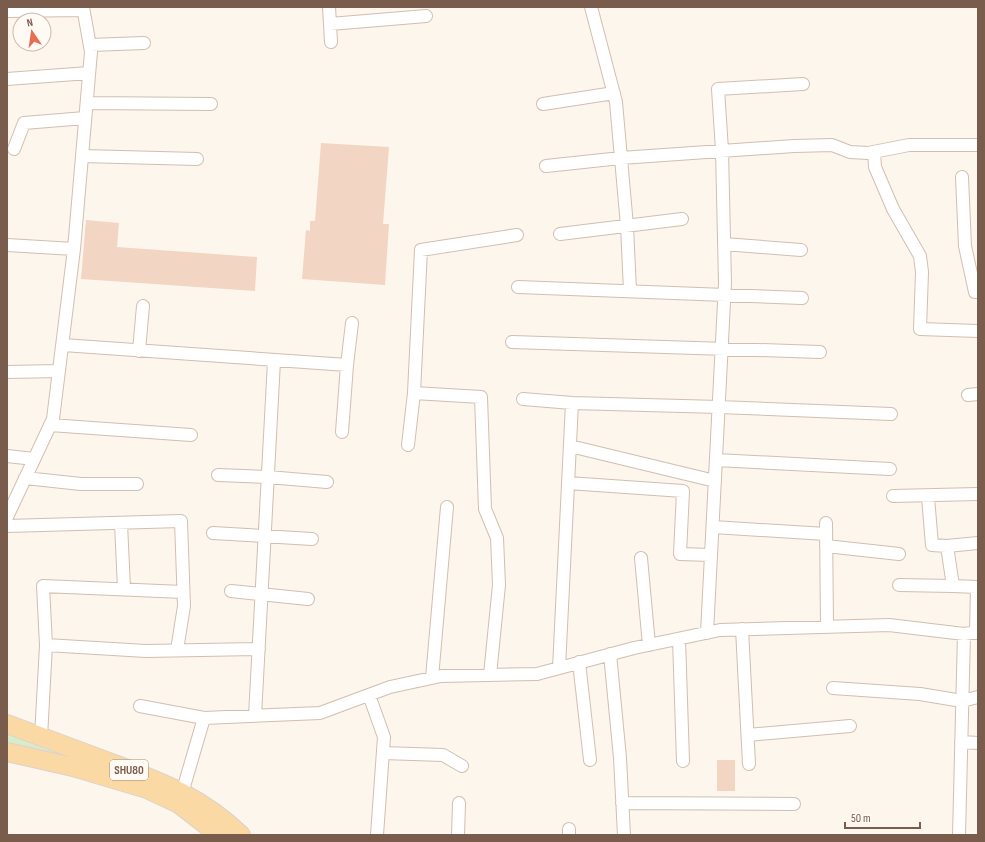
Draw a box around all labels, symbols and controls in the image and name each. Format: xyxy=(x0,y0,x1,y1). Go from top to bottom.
north arrow xyxy=(12,12,52,52)
text: N xyxy=(26,16,34,30)
road number: SHU80 xyxy=(110,760,148,780)
scale bar xyxy=(845,804,920,830)
text: 50 m xyxy=(851,811,871,826)

